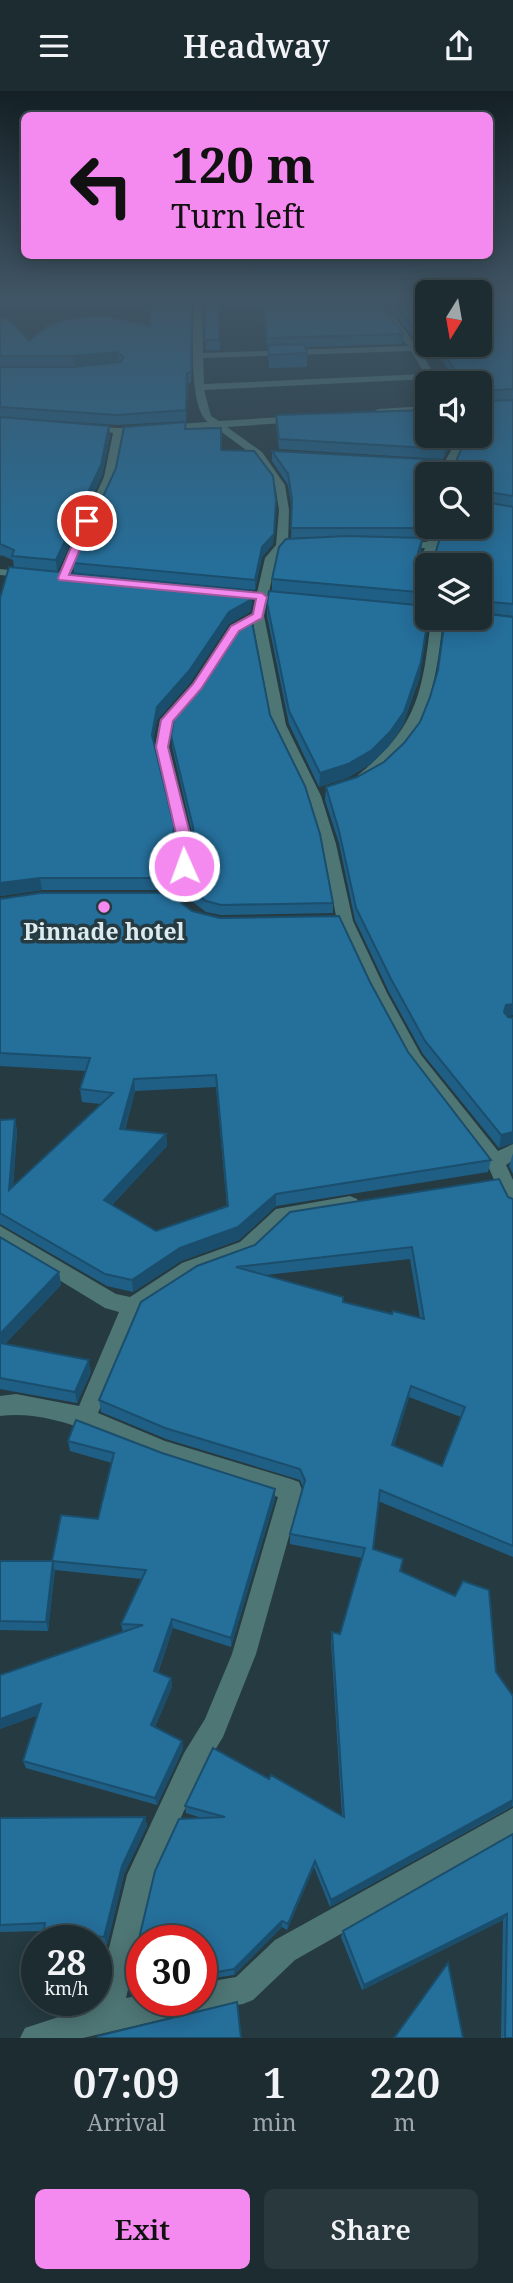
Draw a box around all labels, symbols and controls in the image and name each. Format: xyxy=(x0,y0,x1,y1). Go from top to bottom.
text: Headway xyxy=(183,24,330,67)
icon: menu xyxy=(35,27,73,65)
icon: share xyxy=(440,27,478,65)
text: 120 m xyxy=(171,131,315,197)
icon: left xyxy=(56,140,147,231)
text: Turn left xyxy=(171,194,305,237)
north arrow xyxy=(415,280,492,357)
map controls xyxy=(415,280,492,630)
button: sound xyxy=(415,371,492,448)
button: search xyxy=(415,462,492,539)
pin xyxy=(57,491,117,551)
icon: arrive xyxy=(68,502,106,540)
button: layers xyxy=(415,553,492,630)
position arrow xyxy=(147,829,221,903)
marker: Pinnade hotel xyxy=(96,899,112,915)
place label: Pinnade hotel xyxy=(23,915,185,947)
speed limit sign: 30 xyxy=(126,1925,217,2016)
text: 28 xyxy=(47,1938,86,1985)
text: km/h xyxy=(44,1976,89,2000)
text: 07:09 xyxy=(73,2053,180,2110)
text: 1 xyxy=(263,2053,286,2110)
text: 220 xyxy=(369,2053,440,2110)
text: Arrival xyxy=(87,2106,166,2138)
text: min xyxy=(253,2106,297,2138)
text: m xyxy=(394,2106,416,2138)
button: Exit xyxy=(35,2189,250,2269)
button: Share xyxy=(264,2189,478,2269)

